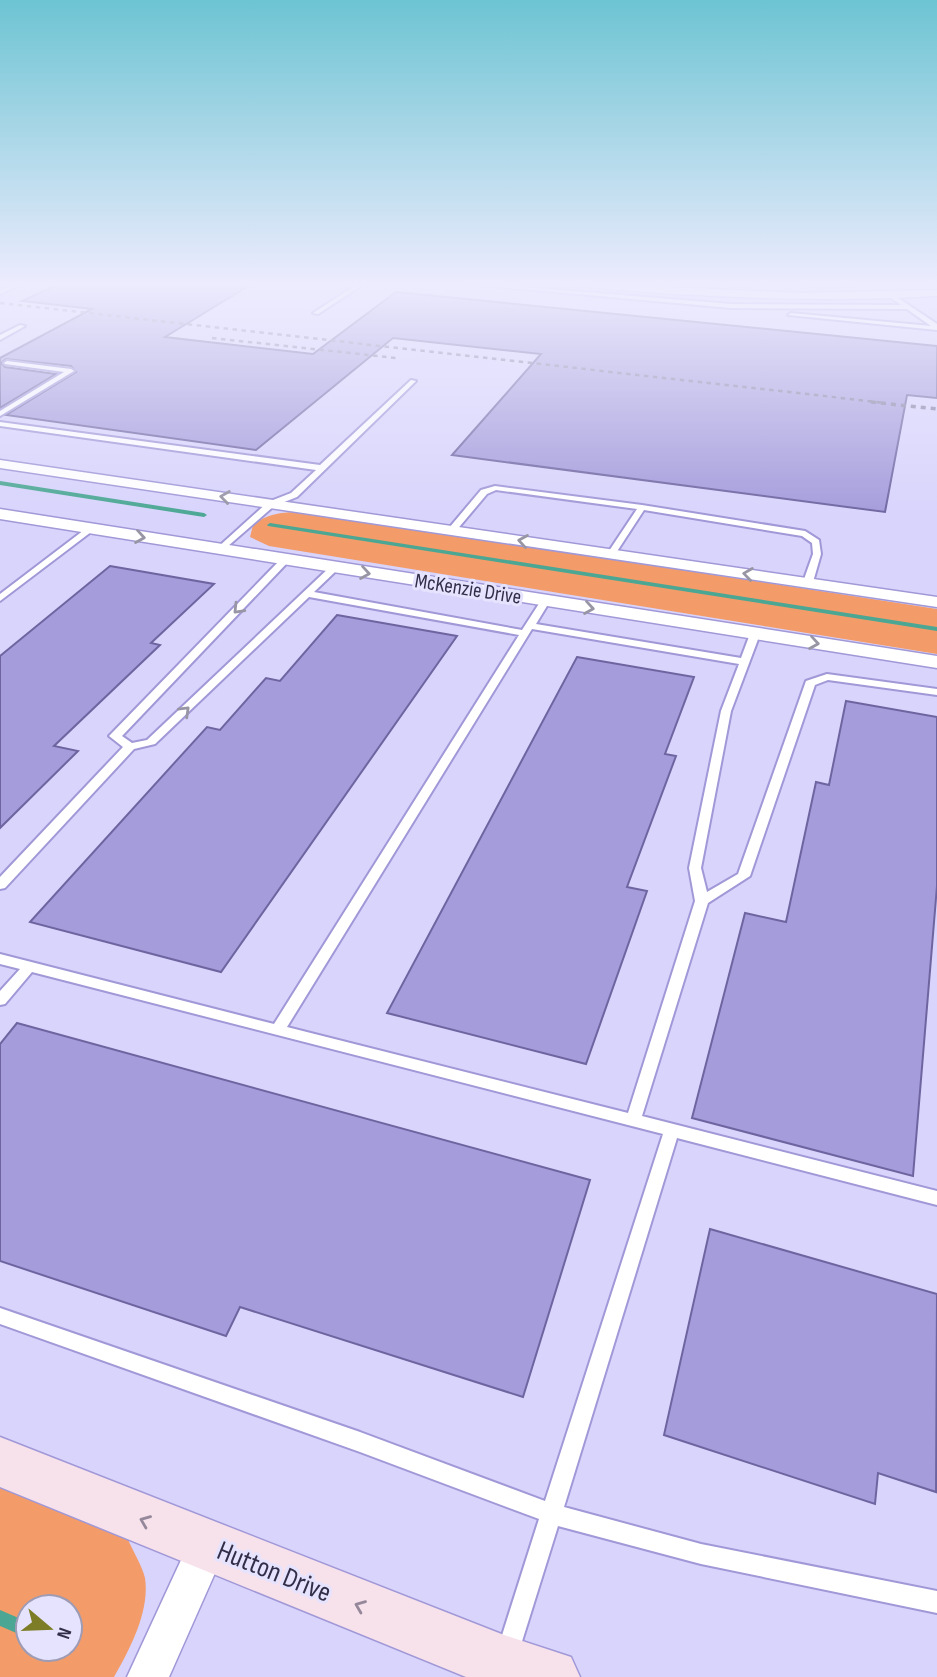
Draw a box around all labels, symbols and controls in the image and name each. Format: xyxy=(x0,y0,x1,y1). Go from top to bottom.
one-way arrow xyxy=(220,490,231,505)
one-way arrow xyxy=(134,529,146,544)
one-way arrow xyxy=(517,534,529,549)
one-way arrow xyxy=(359,565,370,580)
one-way arrow xyxy=(742,567,754,582)
street label: McKenzie Drive xyxy=(413,568,523,610)
one-way arrow xyxy=(583,600,595,615)
one-way arrow xyxy=(233,601,246,614)
one-way arrow xyxy=(808,636,820,651)
one-way arrow xyxy=(176,706,189,719)
one-way arrow xyxy=(140,1515,152,1529)
street label: Hutton Drive xyxy=(212,1534,336,1610)
north arrow xyxy=(14,1593,84,1663)
one-way arrow xyxy=(355,1601,367,1615)
text: N xyxy=(51,1625,76,1642)

